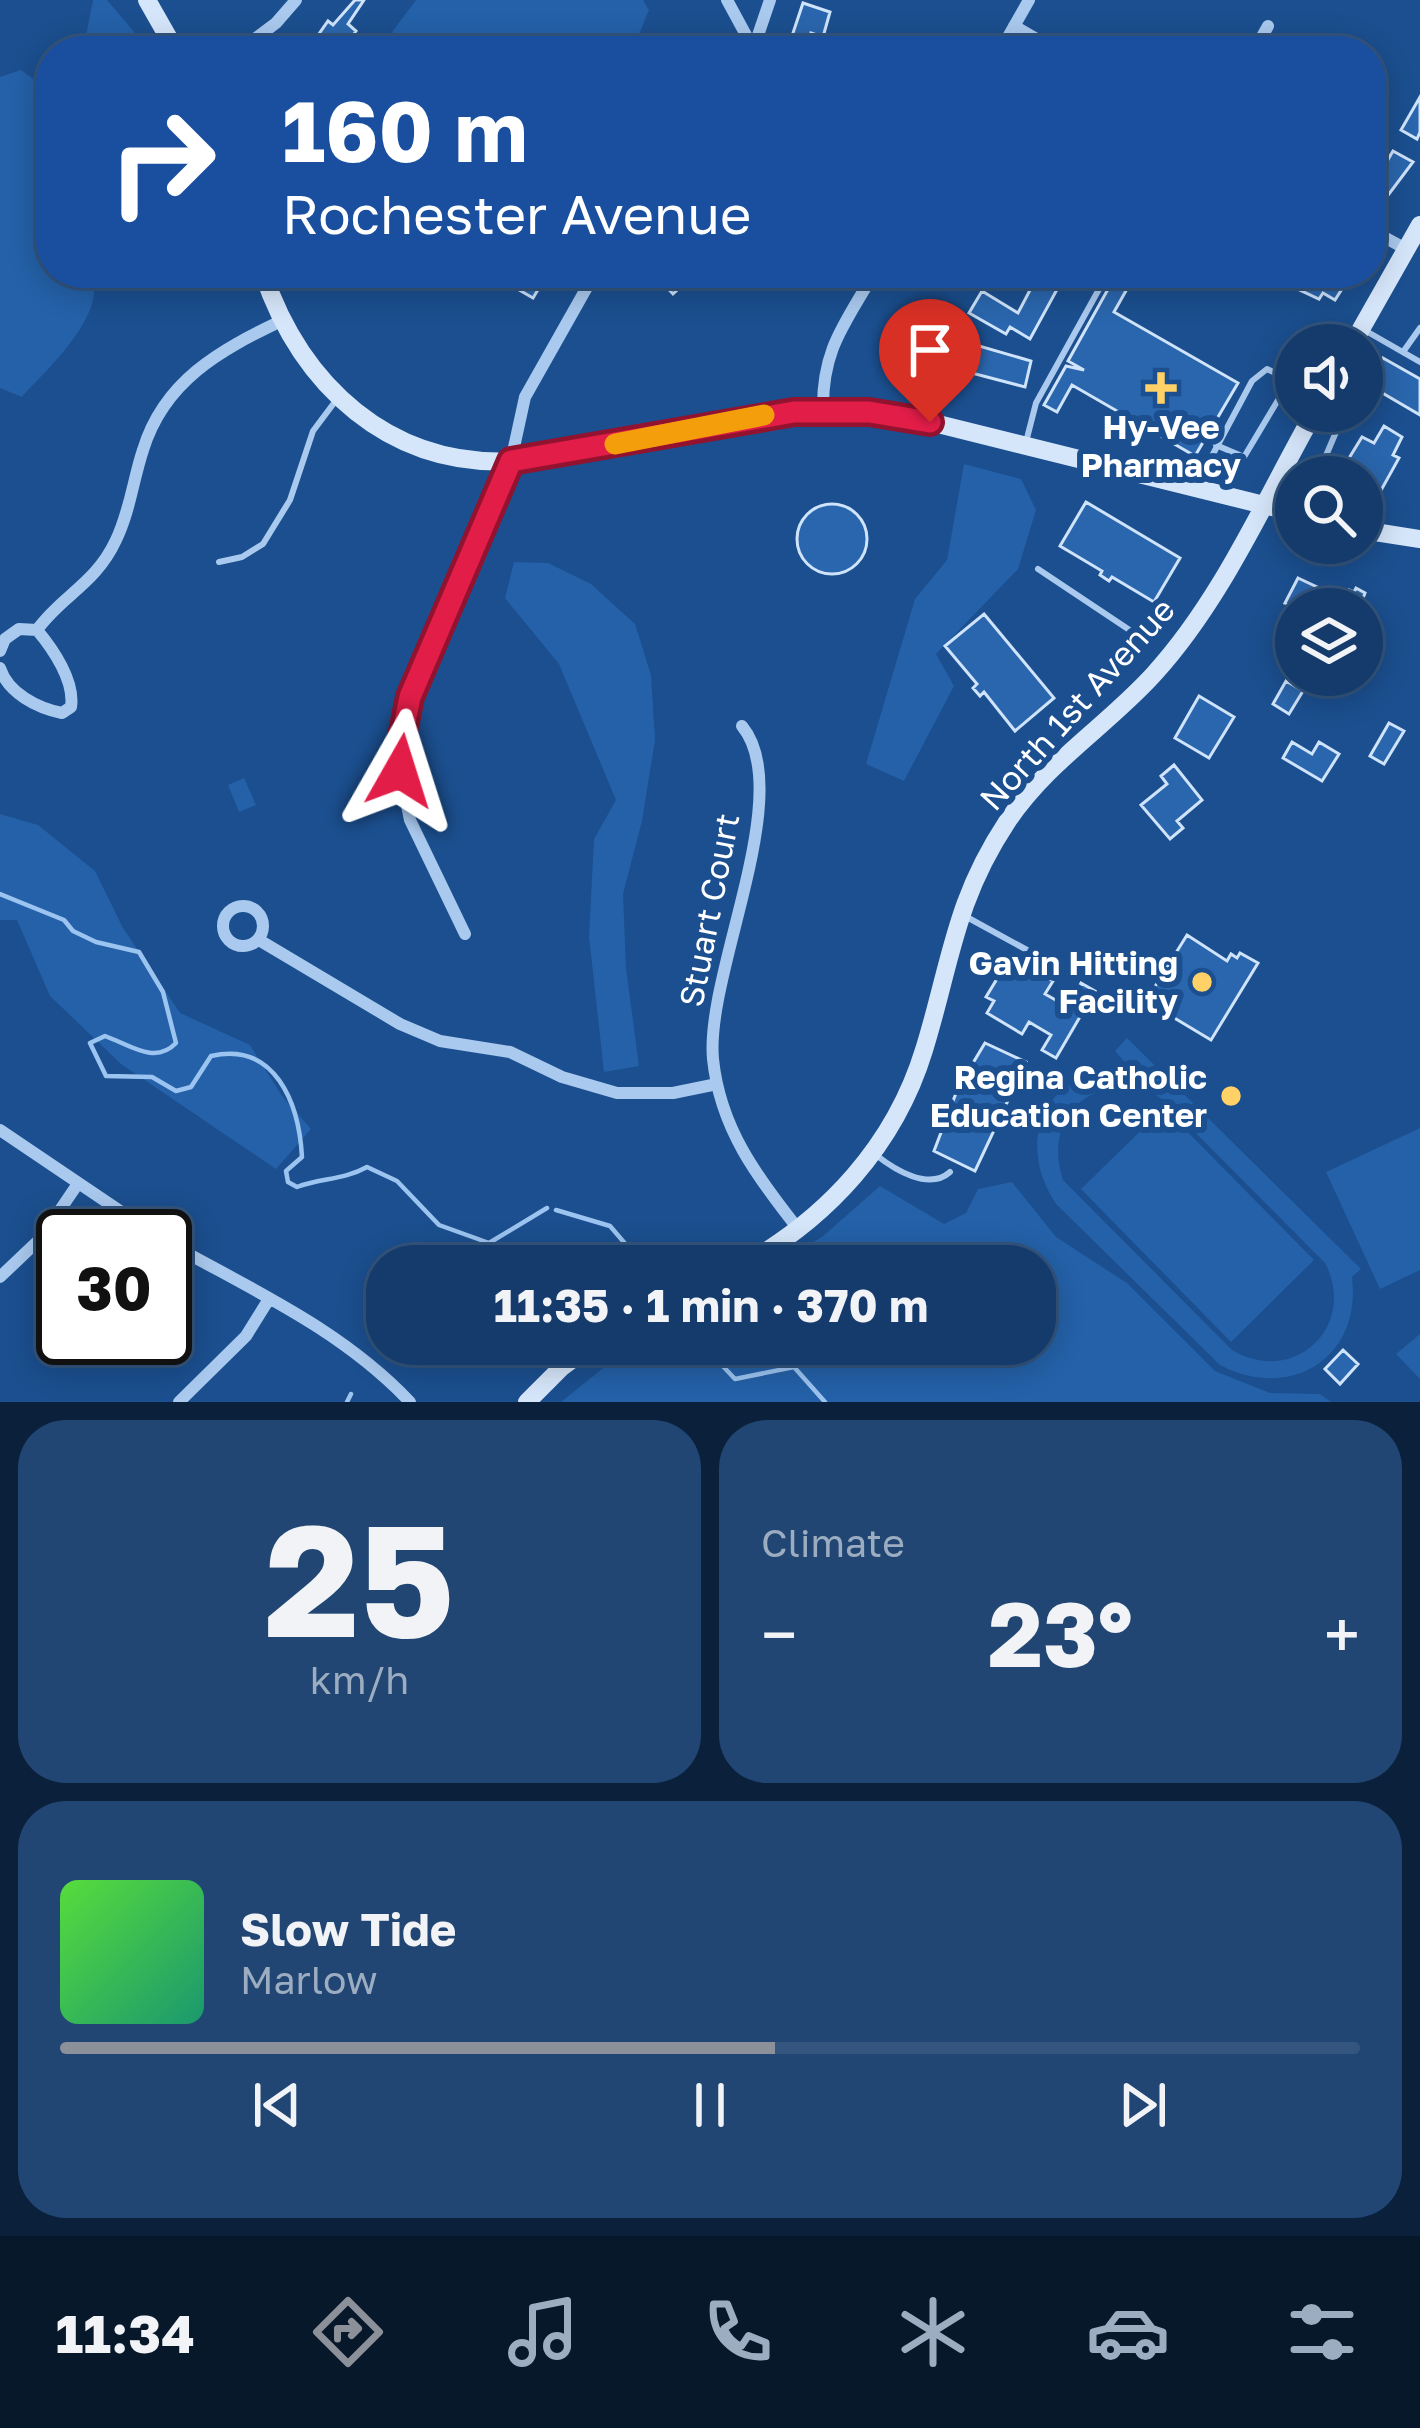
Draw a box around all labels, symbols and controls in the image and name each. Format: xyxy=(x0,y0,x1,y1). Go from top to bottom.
text: 160 m xyxy=(282,80,528,180)
icon: right xyxy=(84,84,240,240)
text: Rochester Avenue xyxy=(282,181,751,246)
pin xyxy=(879,299,981,422)
icon: arrive xyxy=(897,317,963,383)
map controls xyxy=(1275,324,1383,696)
button: sound xyxy=(1275,324,1383,432)
marker: Hy-Vee Pharmacy xyxy=(1148,375,1174,401)
place label: Hy-Vee Pharmacy xyxy=(1081,407,1241,484)
button: search xyxy=(1275,456,1383,564)
button: layers xyxy=(1275,588,1383,696)
street label: North 1st Avenue xyxy=(971,590,1182,818)
position arrow xyxy=(337,708,463,834)
street label: Stuart Court xyxy=(671,810,746,1010)
place label: Gavin Hitting Facility xyxy=(969,943,1178,1020)
marker: Gavin Hitting Facility xyxy=(1189,969,1215,995)
place label: Regina Catholic Education Center xyxy=(930,1057,1207,1134)
marker: Regina Catholic Education Center xyxy=(1218,1083,1244,1109)
speed limit sign: 30 xyxy=(36,1209,192,1365)
text: 11:35 · 1 min · 370 m xyxy=(494,1278,928,1332)
text: 25 xyxy=(264,1484,455,1671)
text: Climate xyxy=(761,1519,905,1566)
text: 23° xyxy=(988,1579,1133,1687)
text: − xyxy=(761,1594,797,1674)
text: + xyxy=(1324,1594,1360,1674)
text: km/h xyxy=(310,1656,409,1703)
text: Slow Tide xyxy=(240,1902,456,1956)
text: Marlow xyxy=(240,1956,377,2003)
icon: previous xyxy=(244,2072,310,2138)
icon: pause xyxy=(677,2072,743,2138)
icon: next xyxy=(1110,2072,1176,2138)
icon: directions xyxy=(306,2290,390,2374)
icon: music xyxy=(501,2290,585,2374)
icon: phone xyxy=(696,2290,780,2374)
icon: climate xyxy=(891,2290,975,2374)
icon: car xyxy=(1086,2290,1170,2374)
icon: filters xyxy=(1280,2290,1364,2374)
text: 11:34 xyxy=(55,2300,195,2365)

